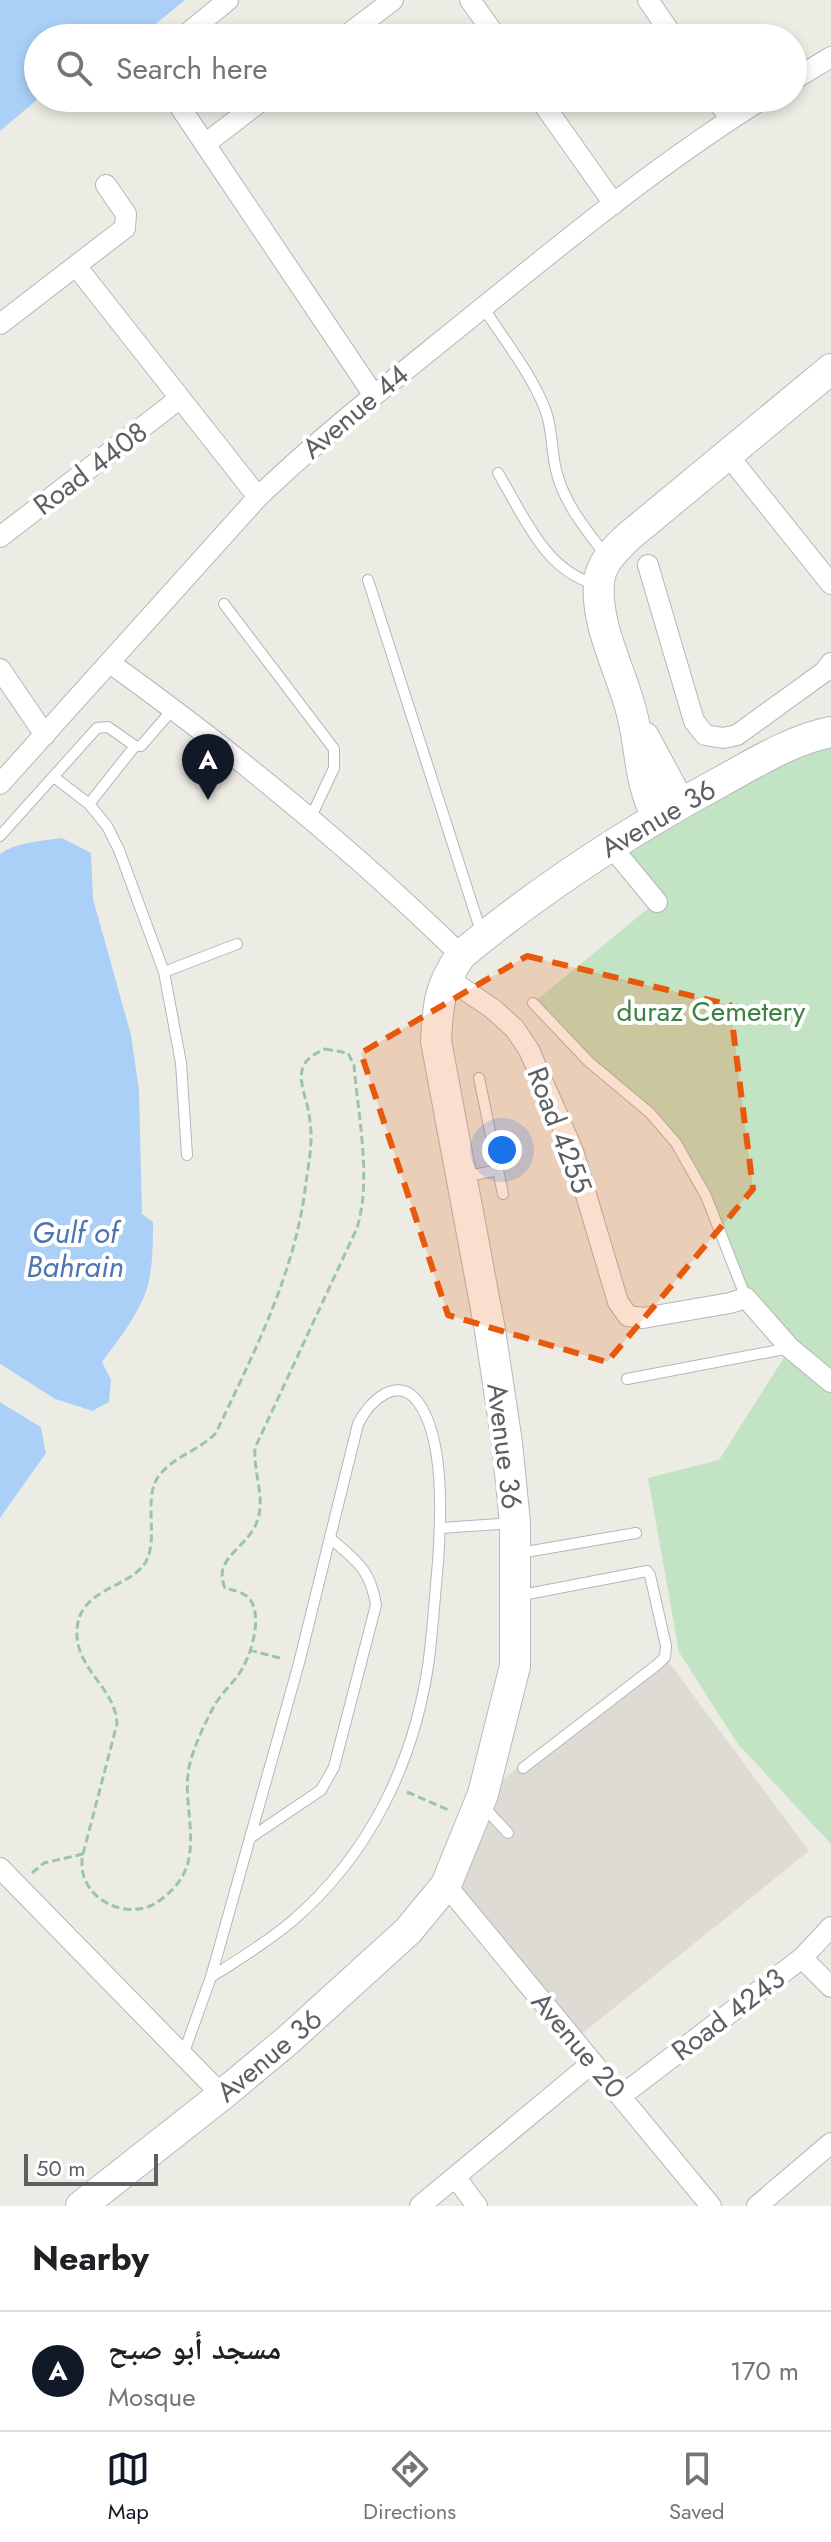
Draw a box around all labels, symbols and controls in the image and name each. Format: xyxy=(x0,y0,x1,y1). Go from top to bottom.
search box xyxy=(24,24,807,112)
icon: search xyxy=(52,46,96,90)
text: Search here xyxy=(116,47,268,90)
street label: Avenue 44 xyxy=(293,354,418,468)
street label: Road 4408 xyxy=(25,412,156,525)
pin: A xyxy=(182,734,234,800)
street label: Avenue 36 xyxy=(593,769,724,868)
park label: duraz Cemetery xyxy=(617,991,806,1032)
street label: Road 4255 xyxy=(517,1061,602,1199)
your location xyxy=(482,1130,522,1170)
water label: Gulf of Bahrain xyxy=(26,1211,124,1288)
street label: Avenue 36 xyxy=(476,1381,533,1512)
street label: Road 4243 xyxy=(663,1958,794,2071)
street label: Avenue 20 xyxy=(522,1983,636,2108)
street label: Avenue 36 xyxy=(207,1999,331,2112)
scale bar xyxy=(24,2150,158,2186)
text: 50 m xyxy=(36,2152,85,2184)
text: Nearby xyxy=(32,2234,149,2283)
text: مسجد أبو صبح xyxy=(108,2327,281,2370)
text: A xyxy=(48,2352,68,2390)
text: 170 m xyxy=(730,2352,799,2390)
text: Mosque xyxy=(108,2378,196,2416)
tab: Map xyxy=(106,2447,150,2527)
tab: Directions xyxy=(363,2447,456,2527)
tab: Saved xyxy=(669,2447,725,2527)

